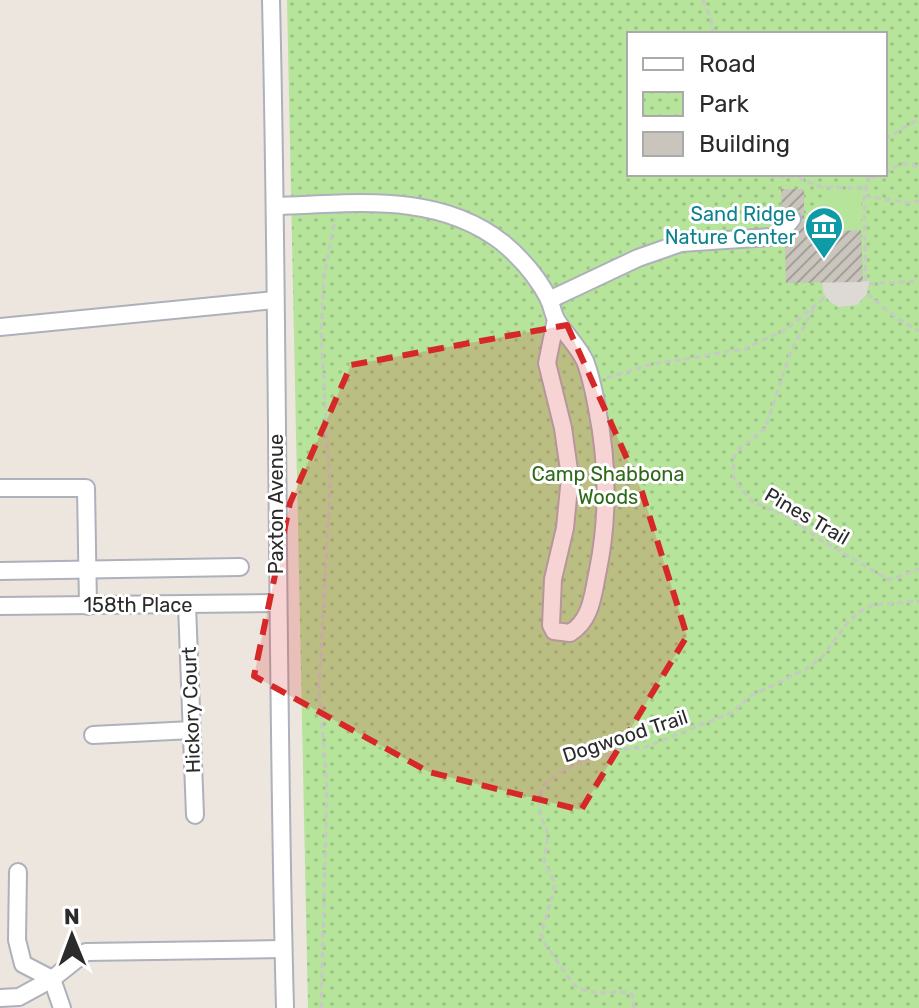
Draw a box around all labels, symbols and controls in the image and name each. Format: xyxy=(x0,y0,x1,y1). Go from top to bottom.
legend xyxy=(627,32,887,176)
text: Road xyxy=(699,50,756,78)
text: Park xyxy=(699,90,750,118)
text: Building xyxy=(699,130,790,158)
place label: Sand Ridge Nature Center xyxy=(665,202,796,249)
museum icon: Sand Ridge Nature Center xyxy=(803,205,845,260)
street label: Paxton Avenue xyxy=(264,434,288,574)
park label: Camp Shabbona Woods xyxy=(531,462,685,509)
street label: Pines Trail xyxy=(760,482,854,550)
street label: 158th Place xyxy=(83,593,193,617)
street label: Hickory Court xyxy=(177,646,205,774)
street label: Dogwood Trail xyxy=(559,704,691,768)
north arrow xyxy=(32,896,112,976)
text: N xyxy=(64,903,80,930)

